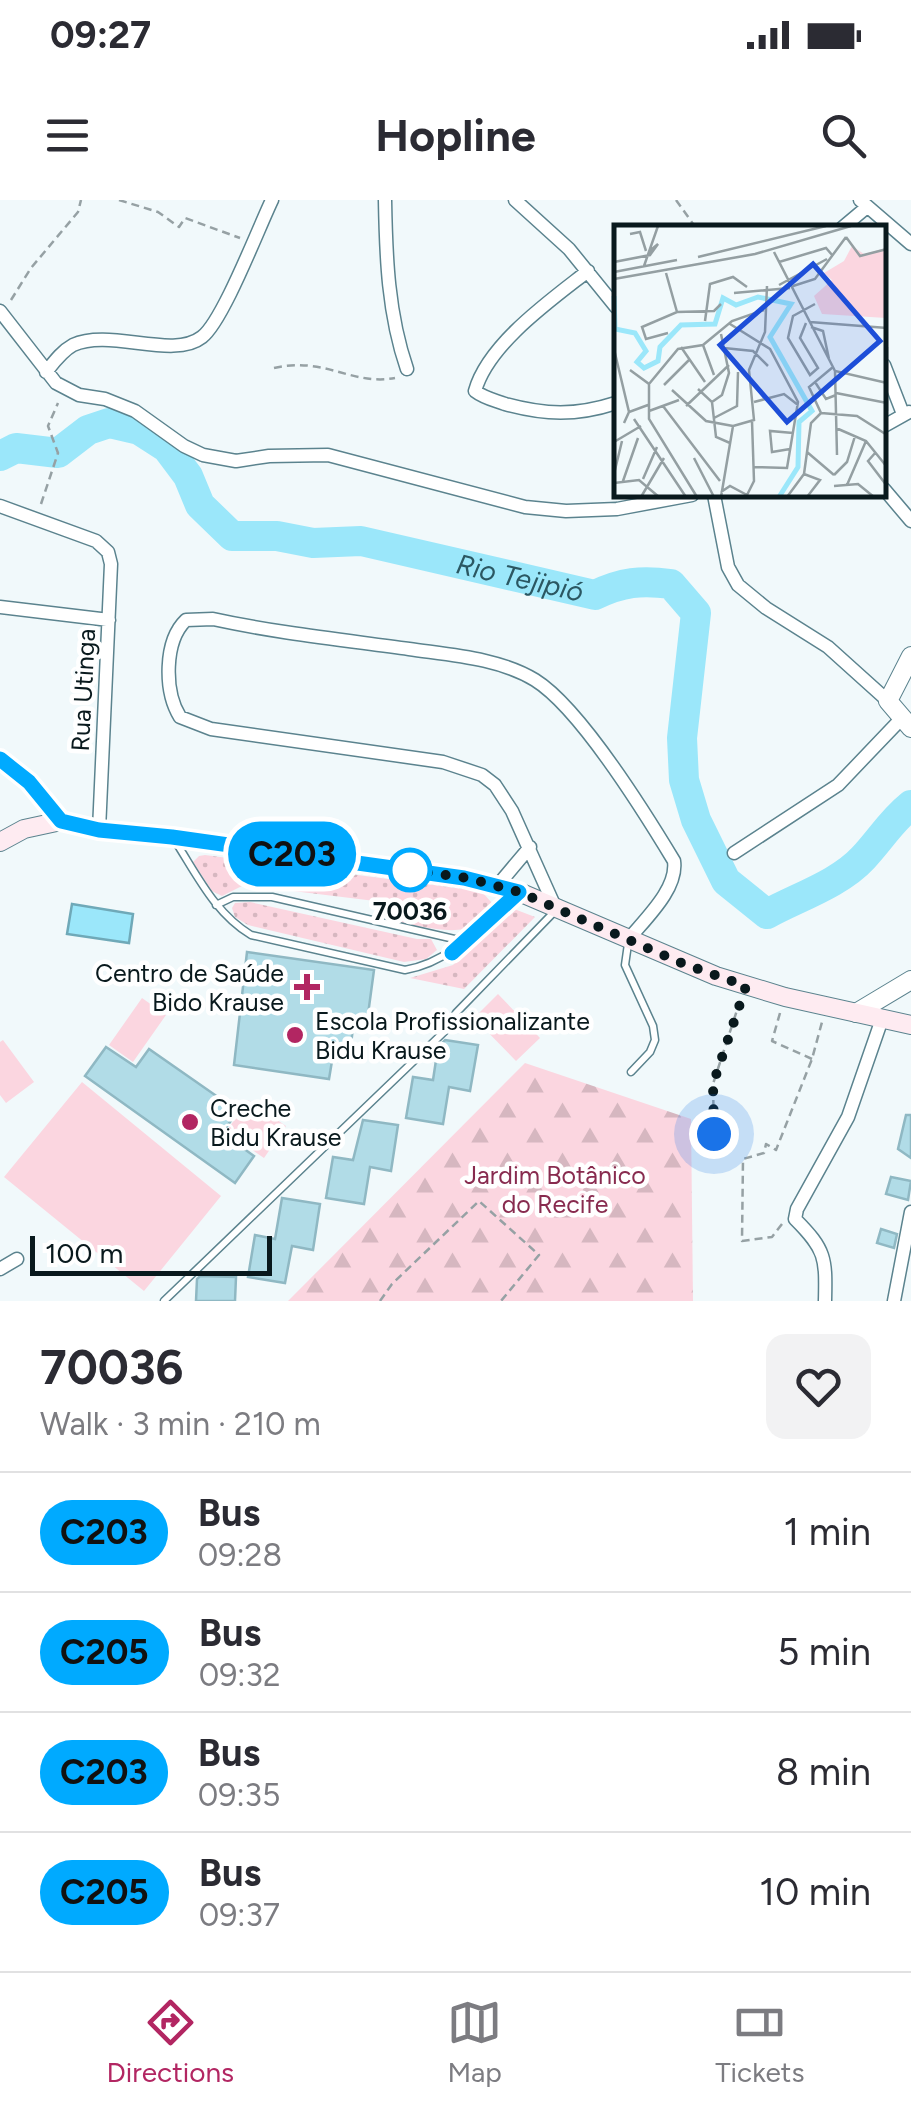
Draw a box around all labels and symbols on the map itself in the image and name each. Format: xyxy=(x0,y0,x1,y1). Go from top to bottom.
inset map xyxy=(614,225,886,498)
water label: Rio Tejipió xyxy=(453,547,587,609)
street label: Rua Utinga xyxy=(65,628,101,752)
line badge: C203 xyxy=(222,822,362,886)
marker: 70036 xyxy=(389,849,431,891)
place label: 70036 xyxy=(373,896,447,926)
place label: Centro de Saúde Bido Krause xyxy=(95,958,284,1017)
marker: Centro de Saúde Bido Krause xyxy=(294,974,320,1000)
place label: Escola Profissionalizante Bidu Krause xyxy=(315,1006,590,1065)
marker: Escola Profissionalizante Bidu Krause xyxy=(284,1024,306,1046)
place label: Creche Bidu Krause xyxy=(210,1093,342,1152)
your location xyxy=(689,1109,739,1159)
marker: Creche Bidu Krause xyxy=(179,1111,201,1133)
park label: Jardim Botânico do Recife xyxy=(464,1160,646,1219)
scale bar xyxy=(30,1231,272,1276)

